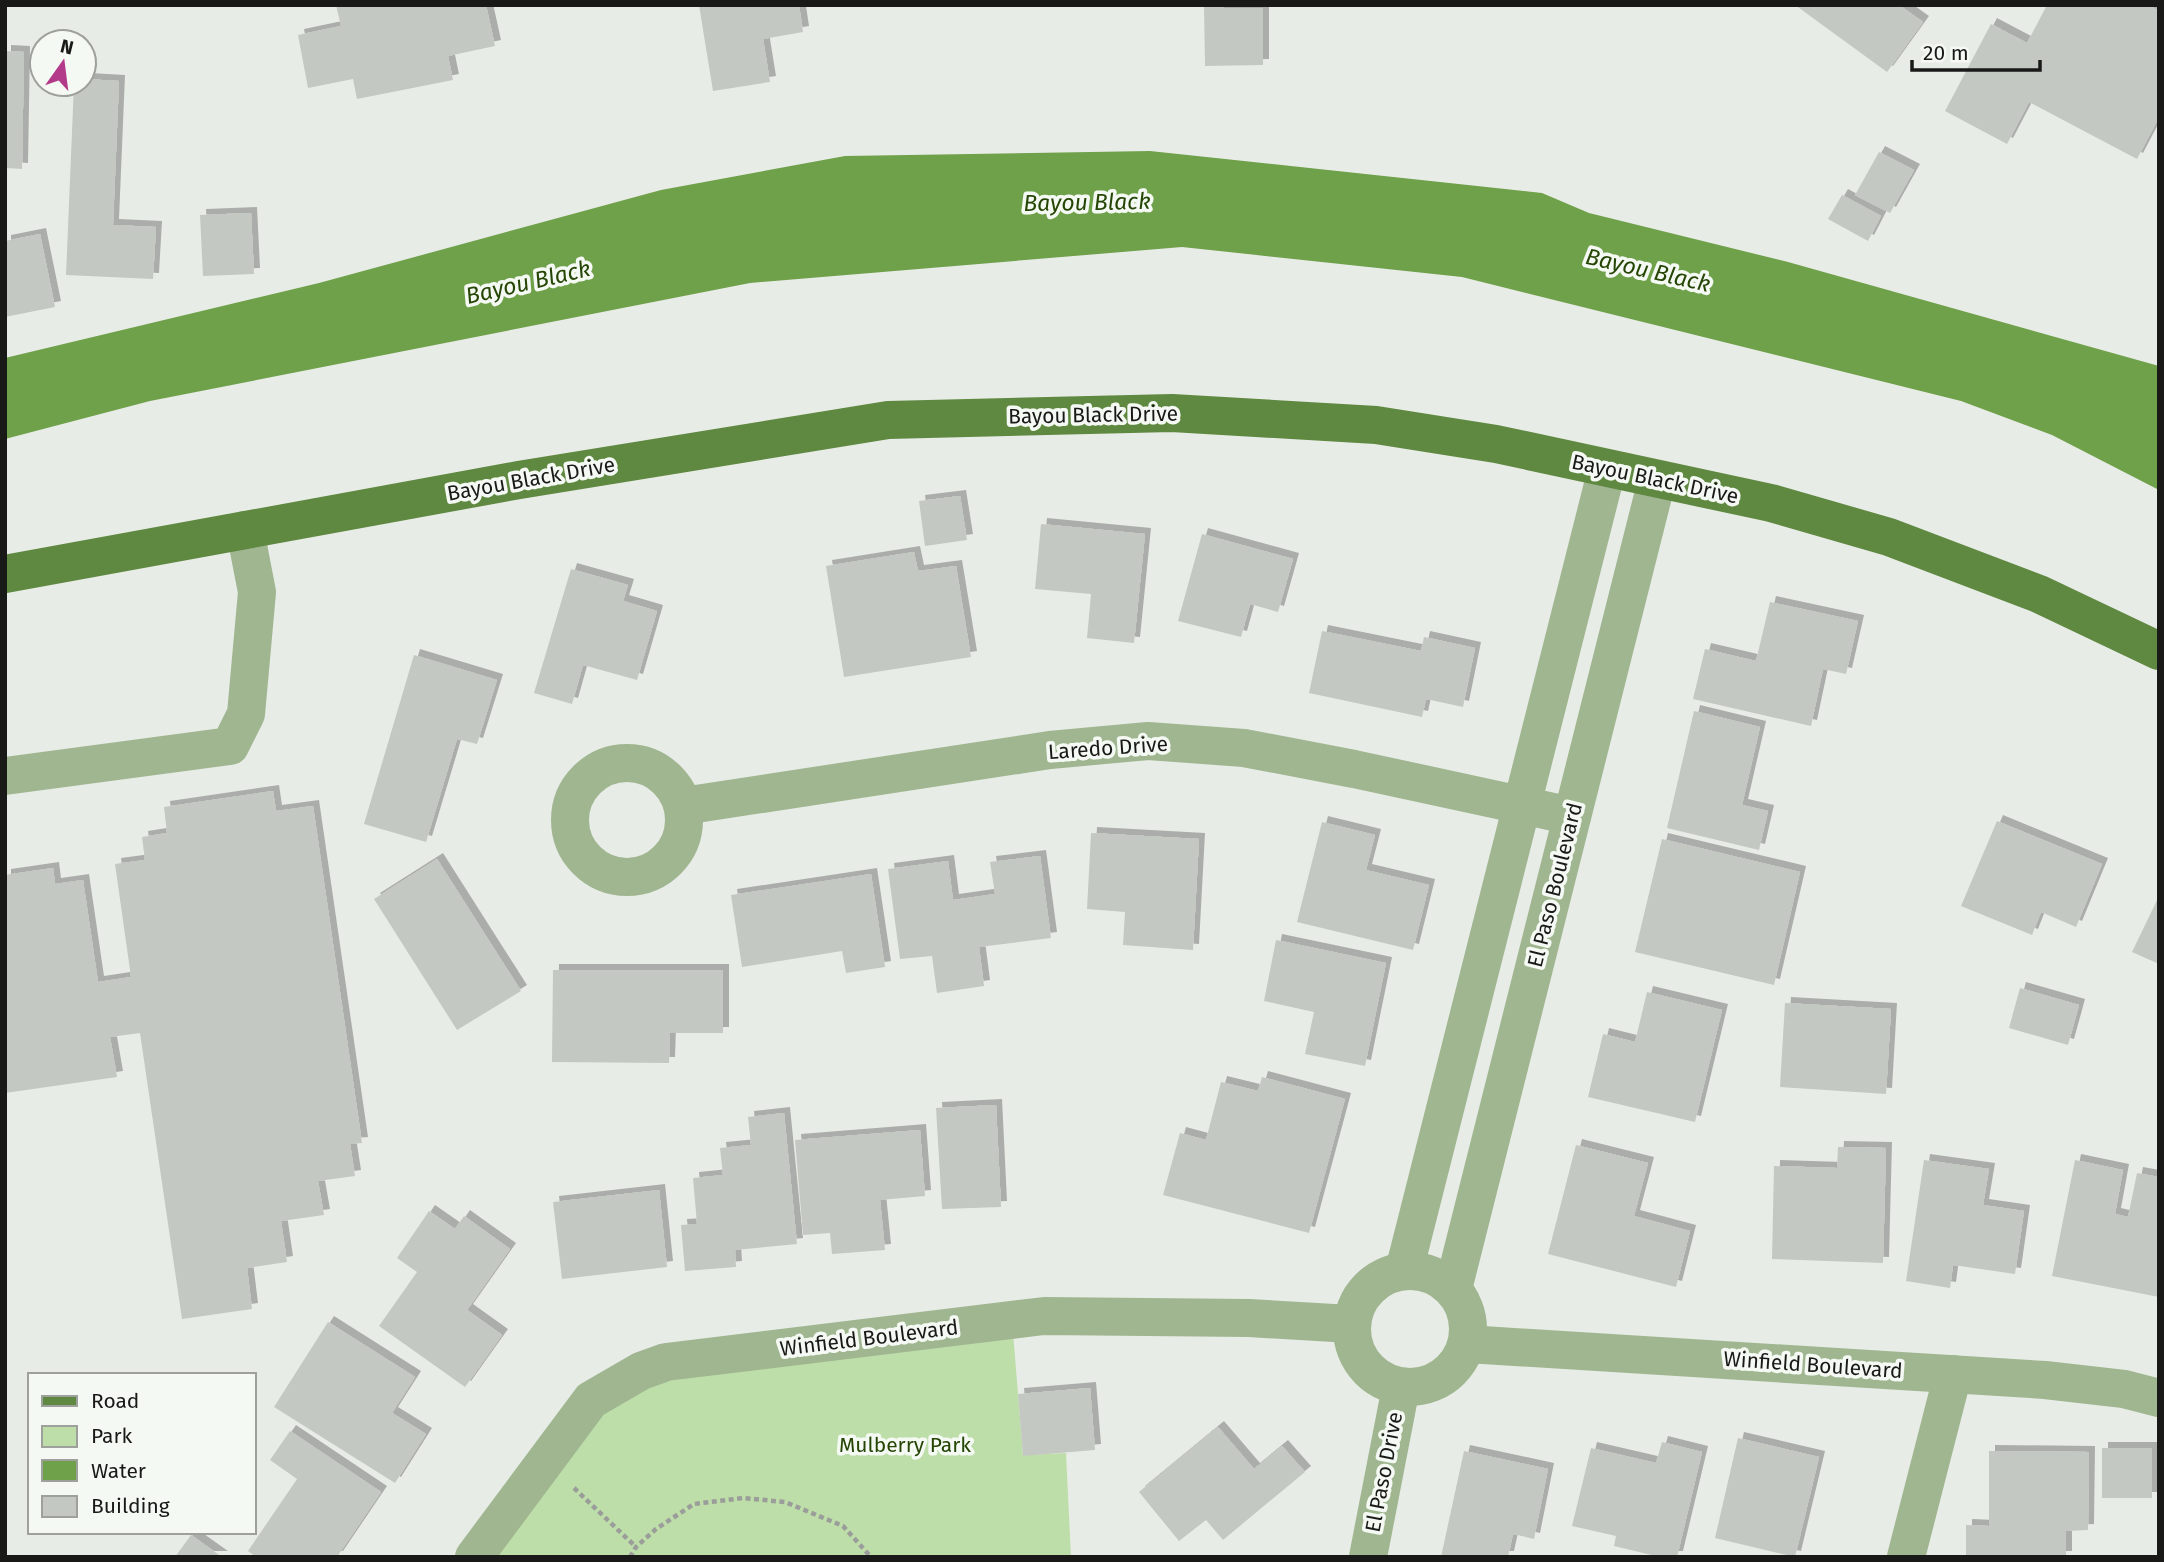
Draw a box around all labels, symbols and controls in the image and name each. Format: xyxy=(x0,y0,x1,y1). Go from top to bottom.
north arrow xyxy=(28,28,98,98)
scale bar xyxy=(1912,28,2040,72)
text: N xyxy=(58,34,76,60)
text: 20 m xyxy=(1923,40,1969,66)
water label: Bayou Black xyxy=(1023,187,1151,217)
water label: Bayou Black xyxy=(1583,242,1713,298)
water label: Bayou Black xyxy=(463,254,593,310)
street label: Bayou Black Drive xyxy=(1008,401,1178,429)
street label: Bayou Black Drive xyxy=(1569,449,1741,509)
street label: Bayou Black Drive xyxy=(445,451,617,507)
street label: Laredo Drive xyxy=(1047,731,1169,765)
street label: El Paso Boulevard xyxy=(1522,800,1588,970)
street label: Winfield Boulevard xyxy=(778,1314,960,1362)
street label: Winfield Boulevard xyxy=(1723,1346,1903,1384)
legend xyxy=(28,1373,256,1534)
text: Road xyxy=(91,1388,139,1414)
street label: El Paso Drive xyxy=(1360,1410,1408,1534)
text: Park xyxy=(91,1423,133,1449)
park label: Mulberry Park xyxy=(839,1432,971,1458)
text: Water xyxy=(91,1458,146,1484)
text: Building xyxy=(91,1493,170,1519)

